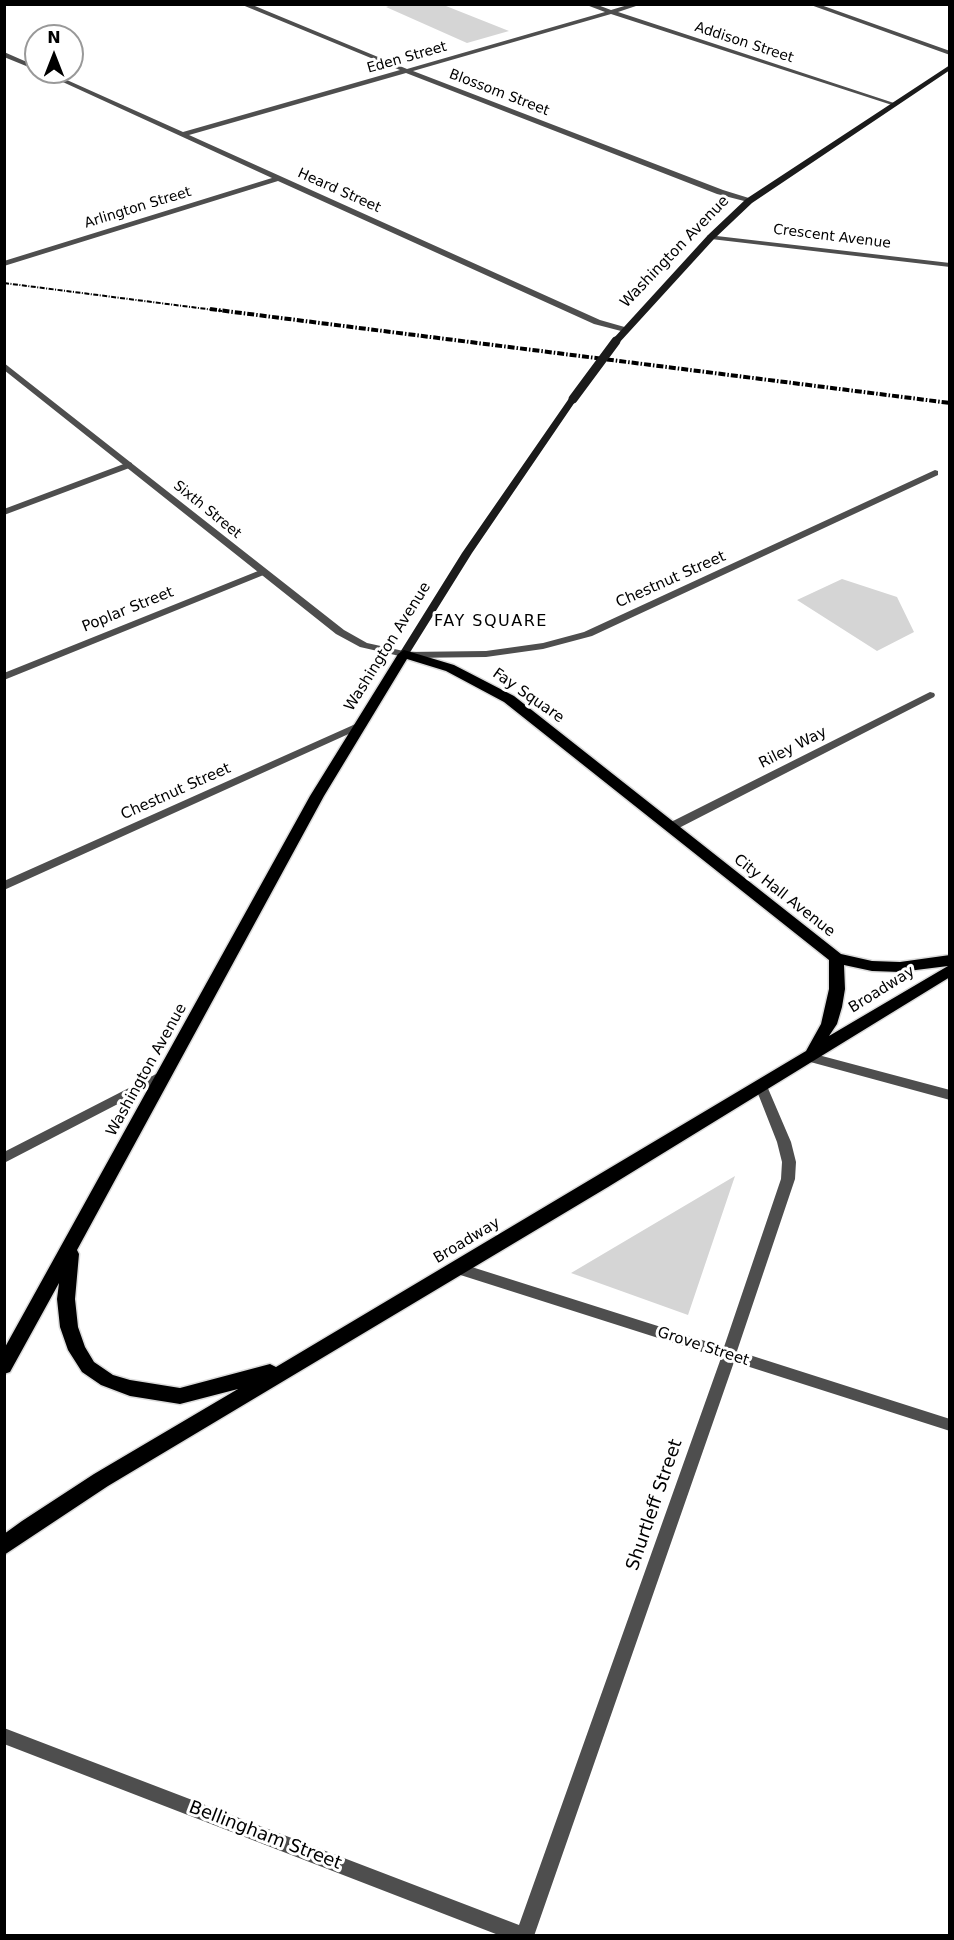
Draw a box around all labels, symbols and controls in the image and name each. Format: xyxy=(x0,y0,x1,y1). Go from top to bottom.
street label: Addison Street xyxy=(693,19,795,67)
north arrow xyxy=(24,24,84,84)
text: N xyxy=(47,28,61,47)
street label: Eden Street xyxy=(365,39,449,77)
street label: Blossom Street xyxy=(447,66,551,120)
street label: Heard Street xyxy=(295,165,383,217)
street label: Arlington Street xyxy=(83,184,193,232)
street label: Washington Avenue xyxy=(617,192,733,312)
street label: Crescent Avenue xyxy=(772,221,892,253)
street label: Sixth Street xyxy=(170,478,244,542)
street label: Chestnut Street xyxy=(613,548,729,612)
street label: Washington Avenue xyxy=(341,579,435,715)
street label: Poplar Street xyxy=(80,583,176,637)
district label: FAY SQUARE xyxy=(434,612,548,632)
street label: Fay Square xyxy=(489,665,567,727)
street label: Riley Way xyxy=(756,723,830,773)
street label: Chestnut Street xyxy=(118,760,234,824)
street label: City Hall Avenue xyxy=(730,851,838,941)
street label: Broadway xyxy=(846,963,918,1017)
street label: Washington Avenue xyxy=(103,1001,191,1139)
street label: Broadway xyxy=(430,1214,504,1268)
street label: Grove Street xyxy=(655,1324,751,1370)
street label: Shurtleff Street xyxy=(622,1436,688,1574)
street label: Bellingham Street xyxy=(186,1797,344,1875)

